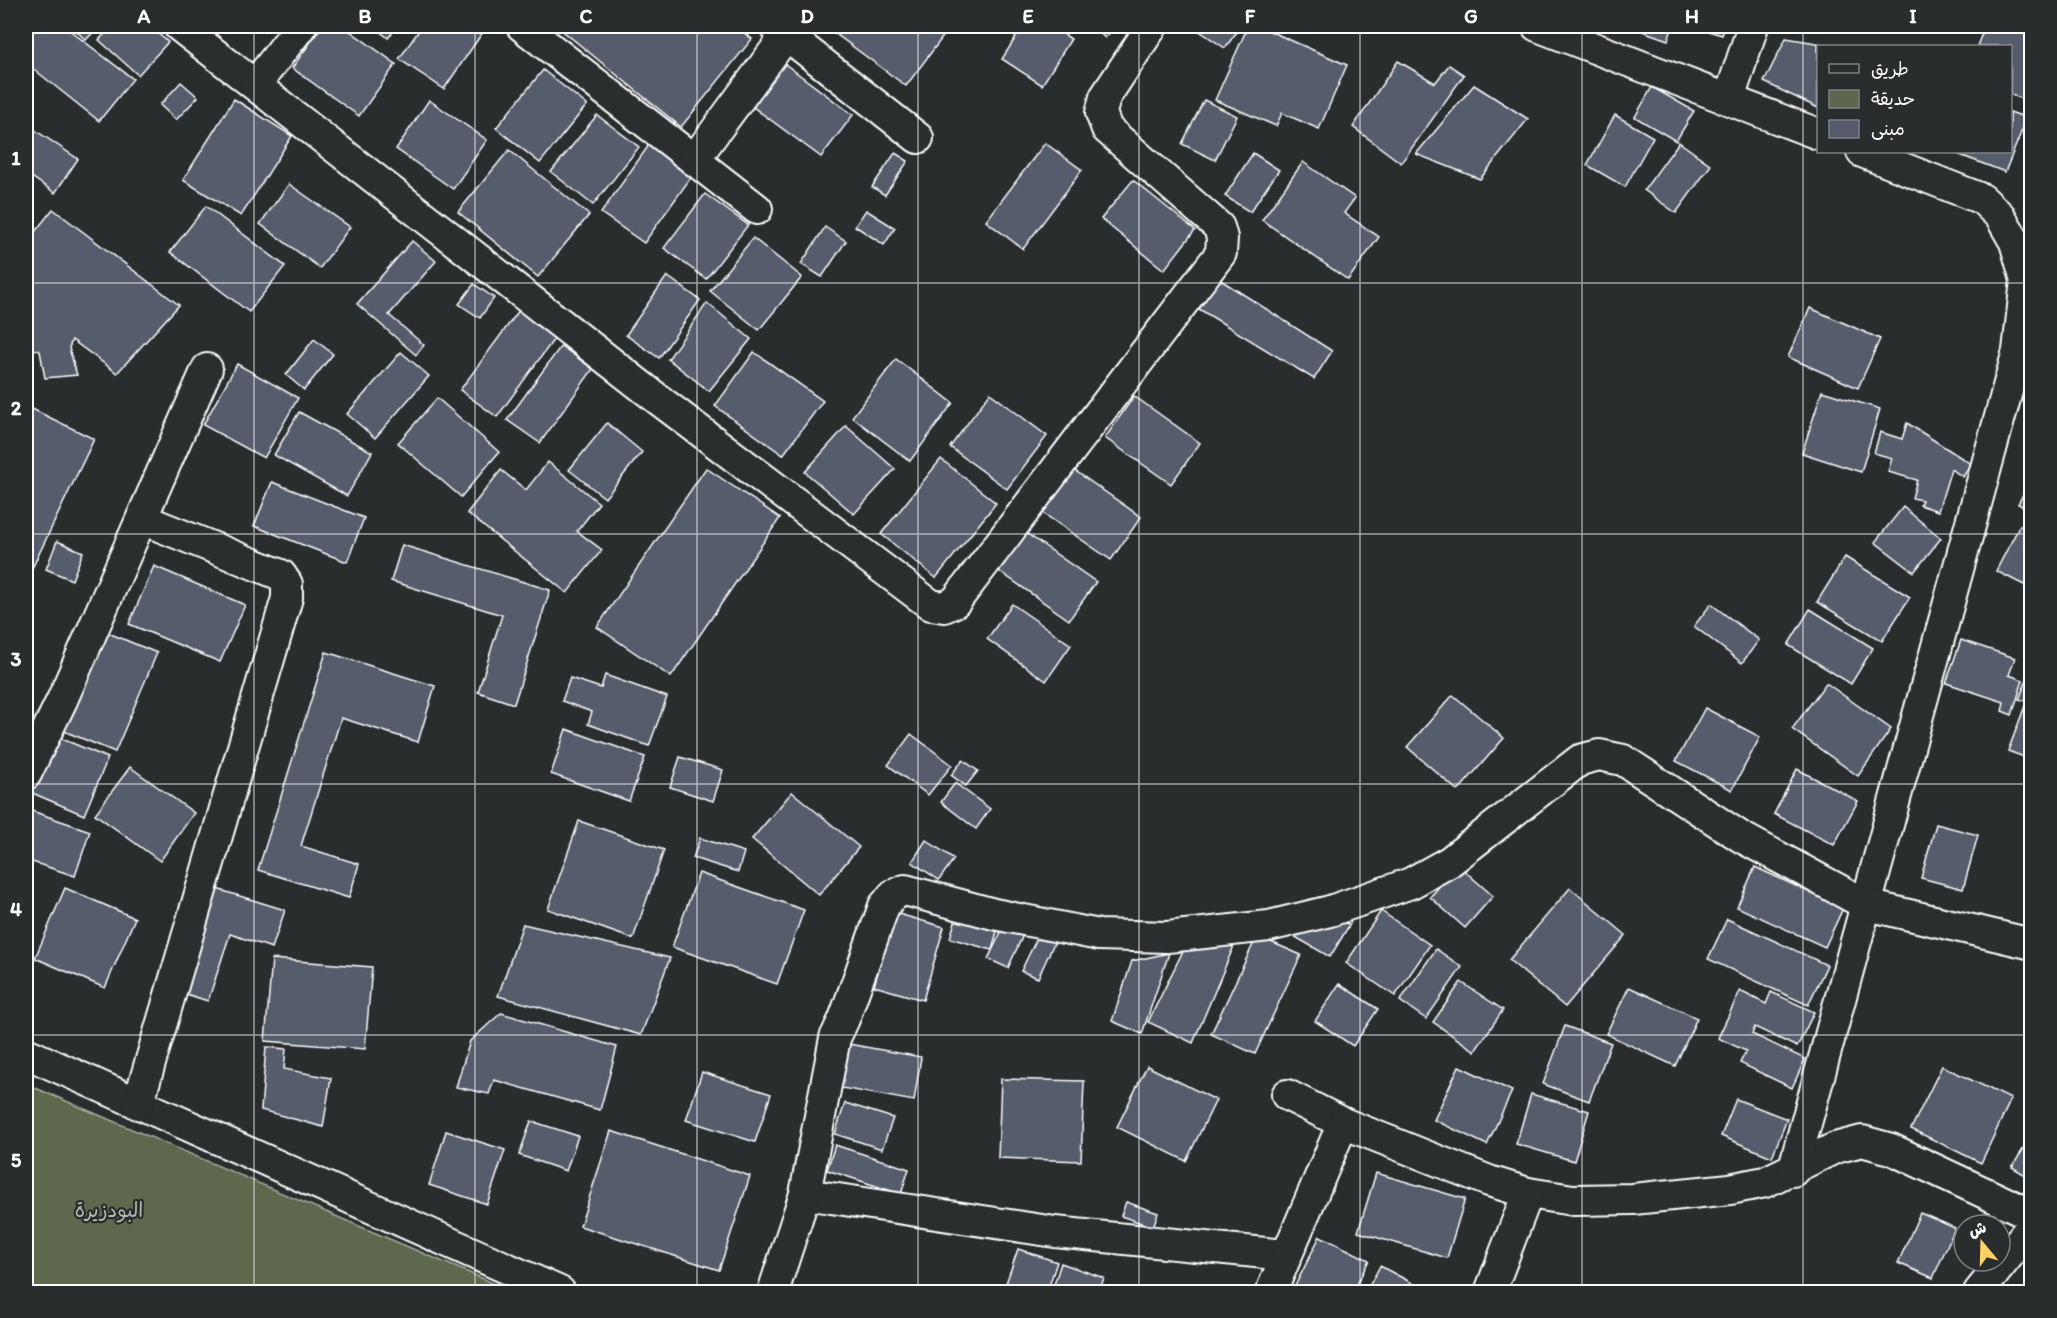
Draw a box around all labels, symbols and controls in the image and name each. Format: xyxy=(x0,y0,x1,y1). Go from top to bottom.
text: A xyxy=(137,4,151,28)
text: B xyxy=(359,4,372,28)
text: C xyxy=(580,4,593,28)
text: D xyxy=(800,4,814,28)
text: E xyxy=(1022,4,1034,28)
text: F xyxy=(1245,4,1256,28)
text: G xyxy=(1464,4,1478,28)
text: H xyxy=(1685,4,1699,28)
text: I xyxy=(1909,4,1917,28)
legend xyxy=(1817,45,2012,153)
text: طريق xyxy=(1871,58,1909,80)
text: حديقة xyxy=(1871,88,1915,110)
text: مبنى xyxy=(1871,118,1905,140)
text: 1 xyxy=(11,146,21,170)
text: 2 xyxy=(11,396,22,420)
text: 3 xyxy=(11,647,22,671)
text: 4 xyxy=(10,897,22,921)
text: 5 xyxy=(11,1148,22,1172)
park label: البودزيرة xyxy=(75,1198,143,1223)
north arrow xyxy=(1952,1213,2012,1273)
text: ش xyxy=(1966,1217,1989,1241)

